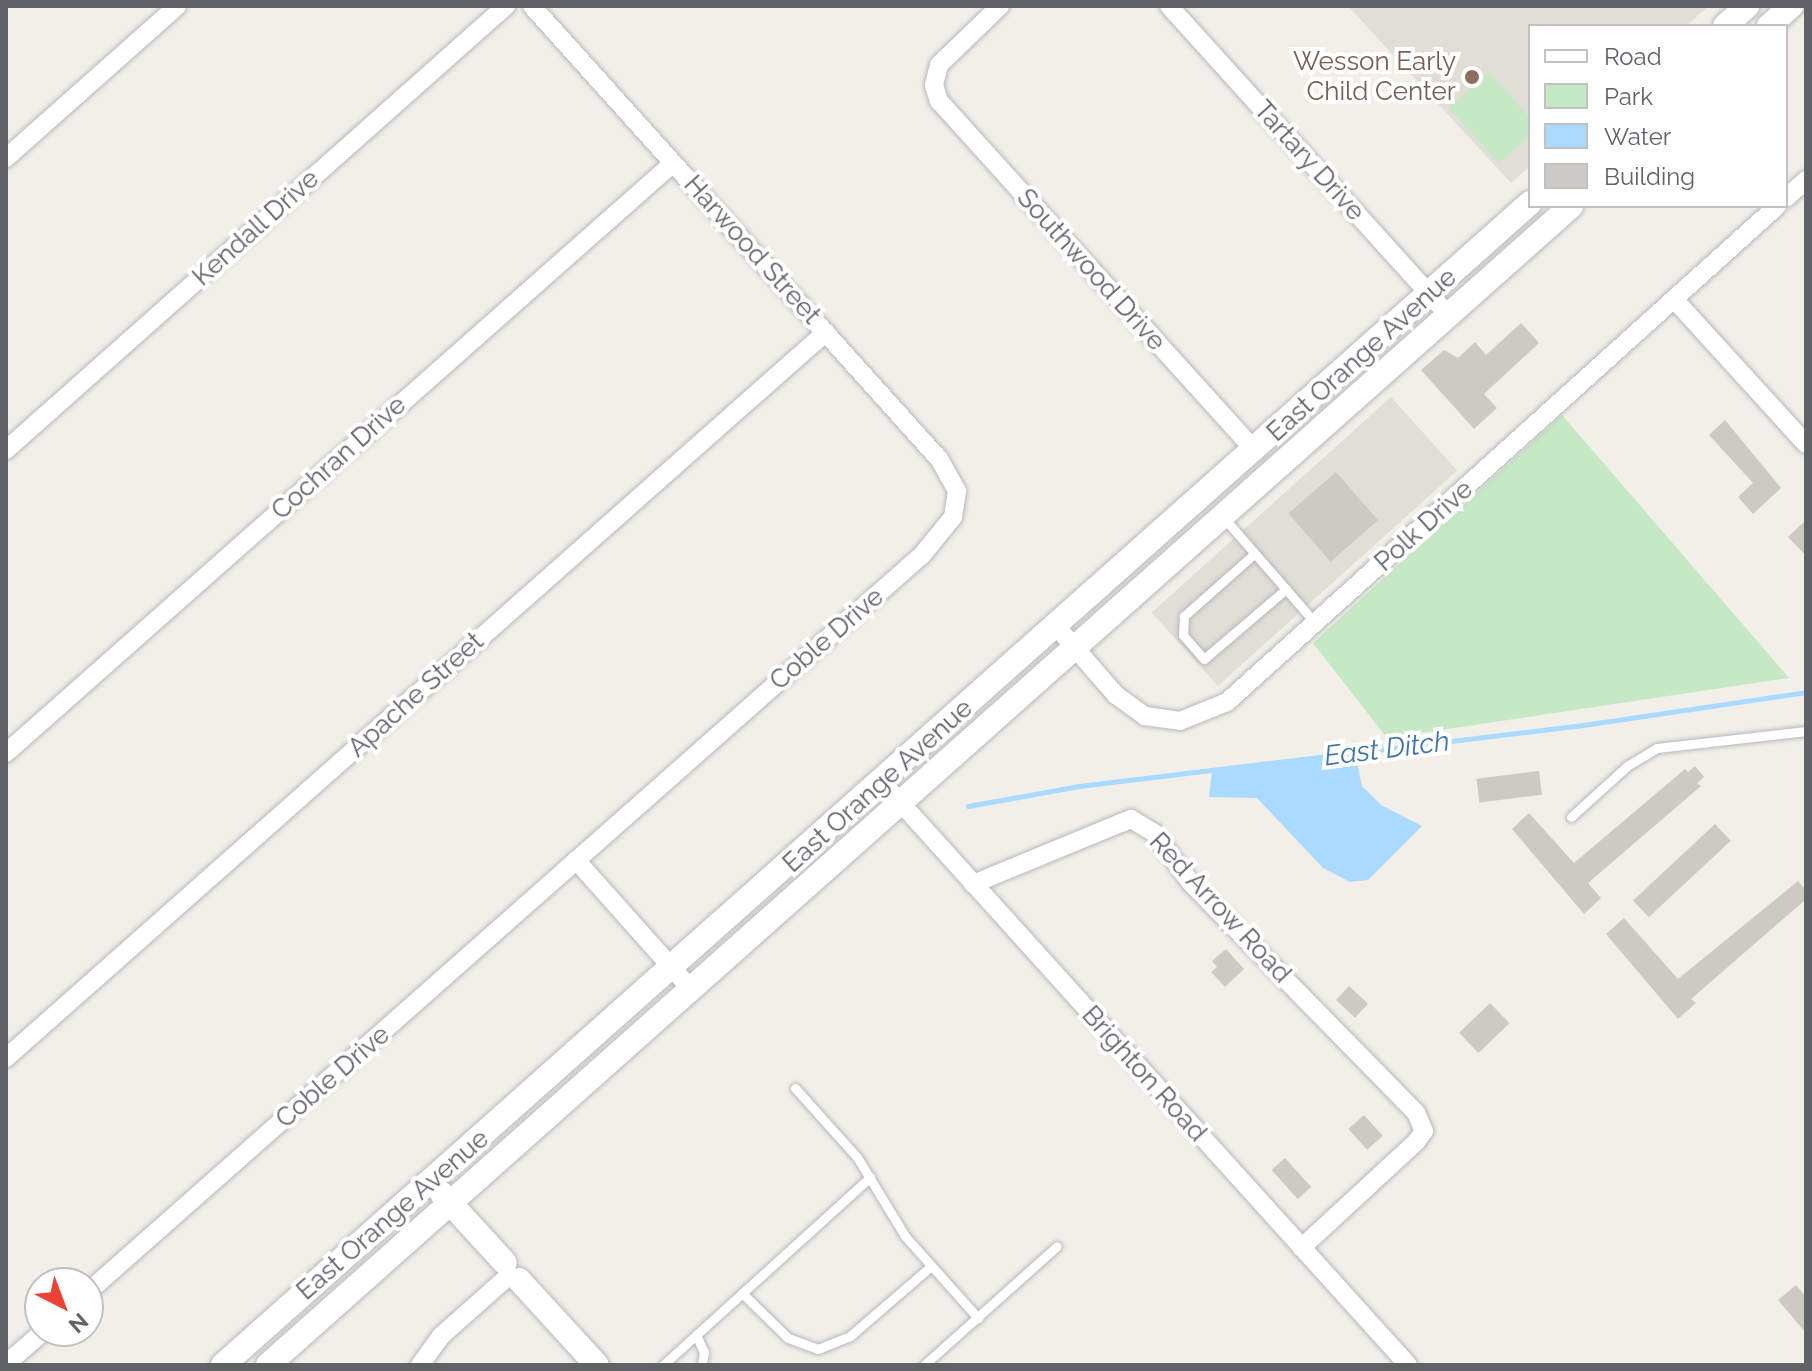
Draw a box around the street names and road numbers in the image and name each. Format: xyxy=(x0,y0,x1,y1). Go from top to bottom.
street label: Tartary Drive xyxy=(1247,94,1371,228)
street label: Kendall Drive xyxy=(186,163,326,293)
street label: Harwood Street xyxy=(677,169,827,331)
street label: Southwood Drive xyxy=(1010,183,1172,357)
street label: East Orange Avenue xyxy=(1261,261,1463,449)
street label: Cochran Drive xyxy=(265,390,413,526)
street label: Polk Drive xyxy=(1369,474,1479,578)
street label: Coble Drive xyxy=(764,581,890,697)
street label: Apache Street xyxy=(342,626,490,764)
street label: East Orange Avenue xyxy=(777,692,979,880)
street label: Red Arrow Road xyxy=(1142,826,1298,990)
street label: Brighton Road xyxy=(1075,1000,1213,1148)
street label: Coble Drive xyxy=(270,1019,396,1135)
street label: East Orange Avenue xyxy=(290,1123,496,1307)

